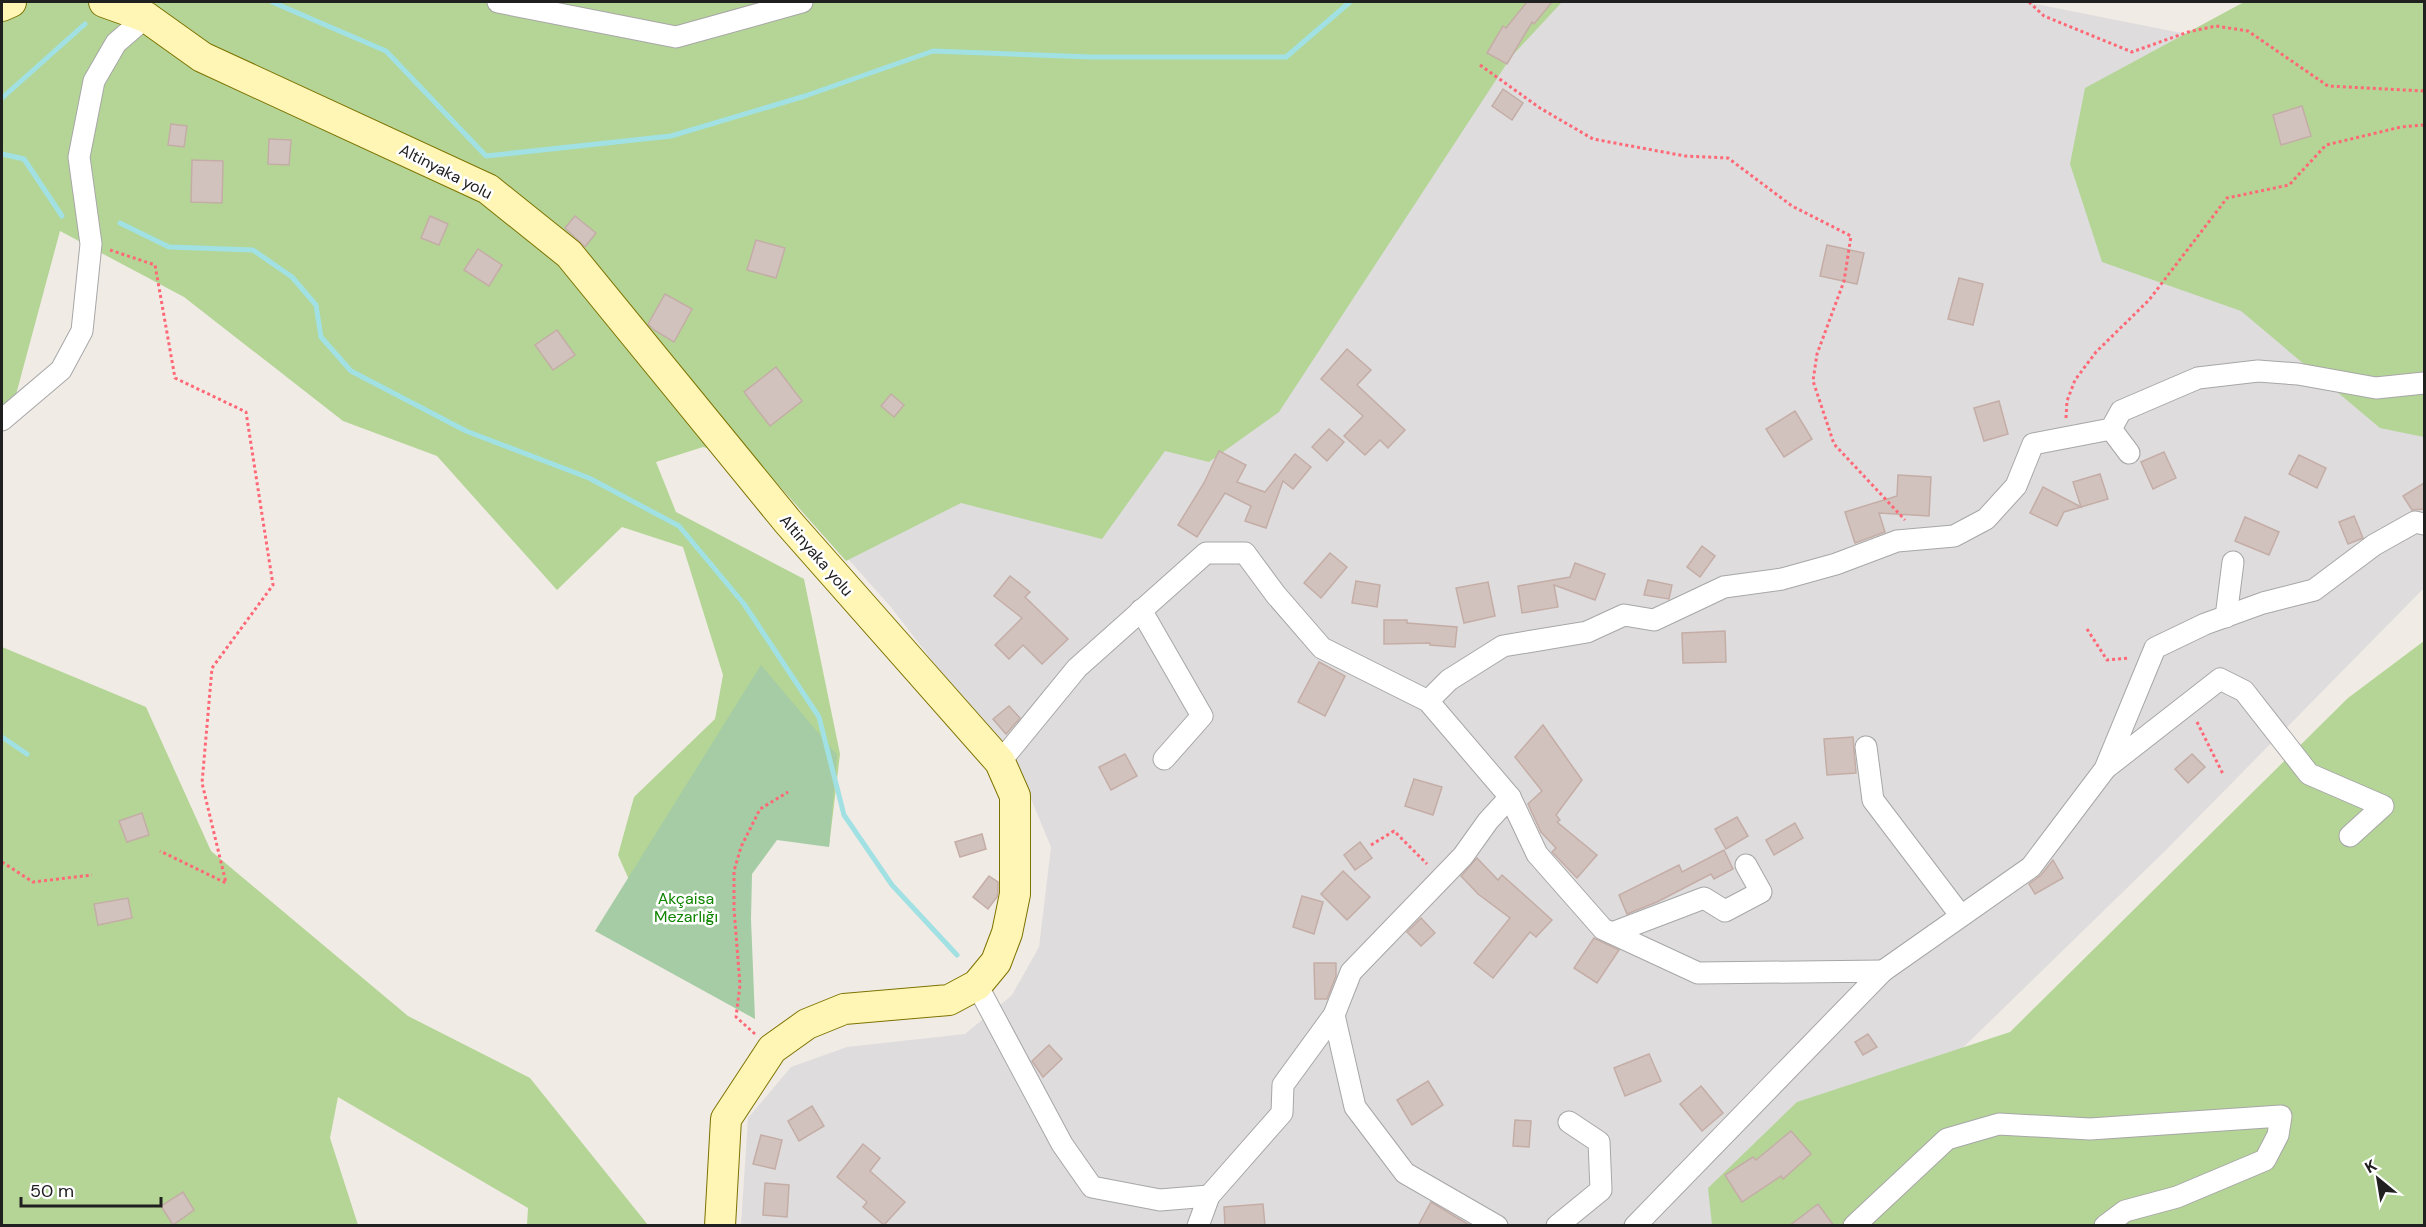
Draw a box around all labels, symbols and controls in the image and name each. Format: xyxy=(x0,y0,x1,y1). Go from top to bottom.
street label: Altinyaka yolu xyxy=(396,139,496,204)
street label: Altinyaka yolu xyxy=(775,510,858,601)
park label: Akçaisa Mezarlığı xyxy=(654,888,718,927)
north arrow xyxy=(2348,1149,2408,1209)
text: K xyxy=(2361,1154,2381,1178)
scale bar xyxy=(21,1170,160,1208)
text: 50 m xyxy=(30,1179,74,1203)

